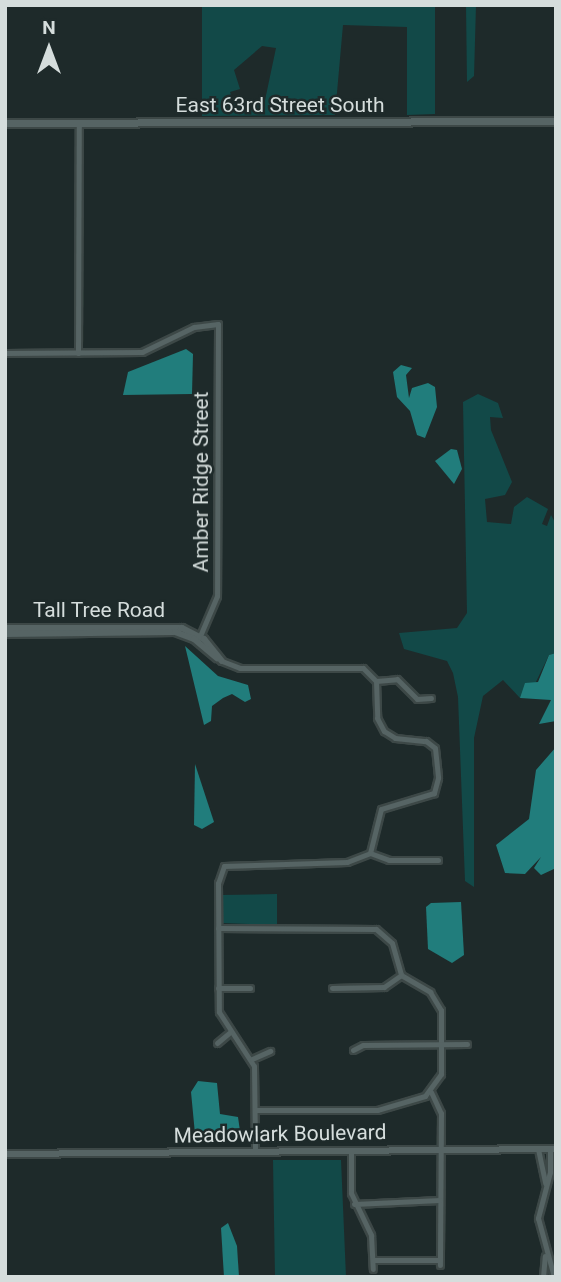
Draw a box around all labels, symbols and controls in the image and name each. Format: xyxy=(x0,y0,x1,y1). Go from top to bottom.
north arrow xyxy=(14,14,84,84)
text: N xyxy=(42,16,56,39)
street label: East 63rd Street South xyxy=(176,92,384,118)
street label: Amber Ridge Street xyxy=(188,392,214,572)
street label: Tall Tree Road xyxy=(33,597,165,623)
street label: Meadowlark Boulevard xyxy=(173,1120,387,1148)

